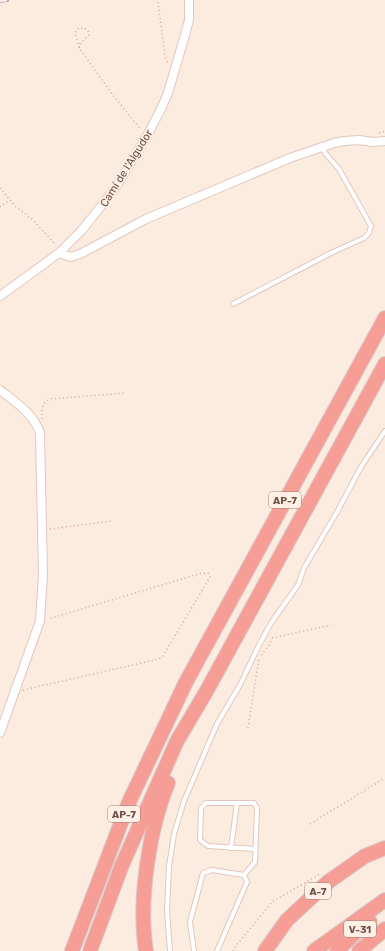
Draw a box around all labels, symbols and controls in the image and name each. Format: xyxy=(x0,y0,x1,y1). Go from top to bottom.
street label: Camí de l'Algudor xyxy=(97,127,156,209)
road number: AP-7 xyxy=(269,492,301,508)
road number: AP-7 xyxy=(108,806,140,822)
road number: A-7 xyxy=(305,883,331,899)
road number: V-31 xyxy=(344,921,376,937)

